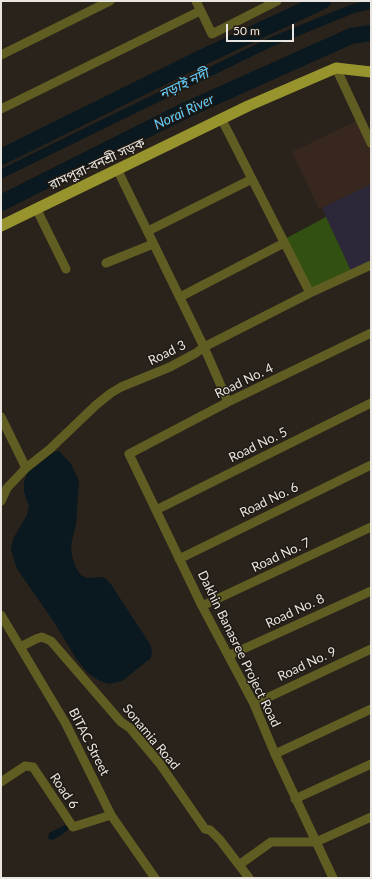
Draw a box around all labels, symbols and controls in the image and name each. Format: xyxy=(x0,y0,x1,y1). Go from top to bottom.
scale bar xyxy=(228,16,296,42)
text: 50 m xyxy=(233,23,260,38)
water label: নড়াই নদী xyxy=(157,65,211,103)
water label: Norai River xyxy=(151,91,217,133)
street label: রামপুরা-বনশ্রী সড়ক xyxy=(47,135,147,193)
street label: Road 3 xyxy=(146,337,188,369)
street label: Road No. 4 xyxy=(212,360,276,402)
street label: Road No. 5 xyxy=(226,424,290,466)
street label: Road No. 6 xyxy=(237,479,301,521)
street label: Road No. 7 xyxy=(249,535,313,575)
street label: Dakhin Banasree Project Road xyxy=(194,568,284,730)
street label: Road No. 8 xyxy=(263,591,327,631)
street label: Road No. 9 xyxy=(275,644,339,684)
street label: Sonamia Road xyxy=(119,701,183,773)
street label: BITAC Street xyxy=(65,706,113,778)
street label: Road 6 xyxy=(46,770,82,812)

